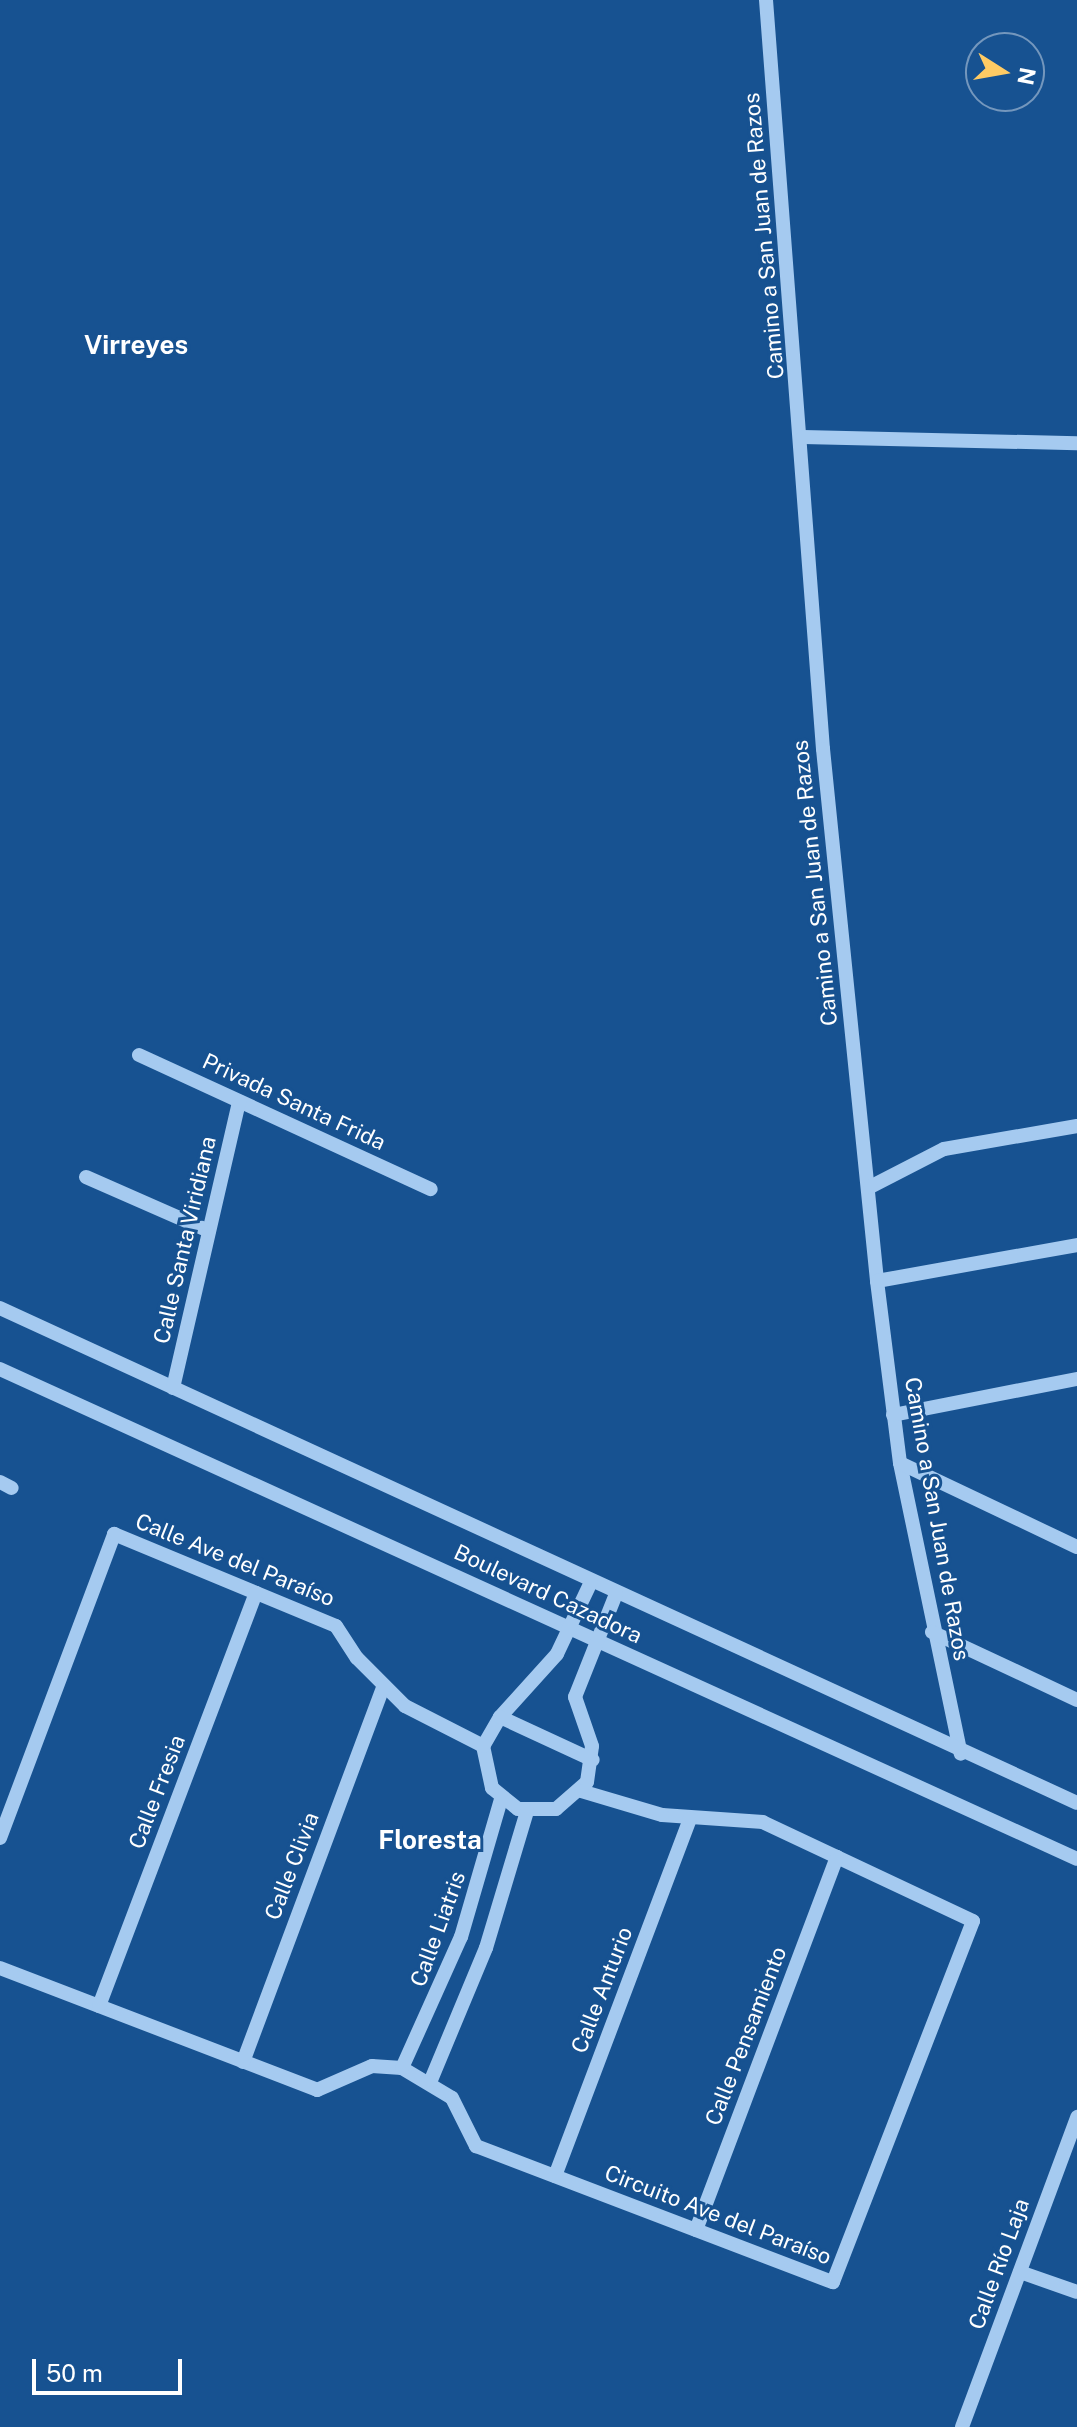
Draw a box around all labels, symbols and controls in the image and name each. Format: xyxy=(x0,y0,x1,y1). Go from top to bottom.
north arrow xyxy=(965,32,1045,112)
text: N xyxy=(1012,65,1041,87)
street label: Camino a San Juan de Razos xyxy=(738,91,790,381)
district label: Virreyes xyxy=(84,329,188,361)
street label: Camino a San Juan de Razos xyxy=(787,738,843,1028)
street label: Privada Santa Frida xyxy=(198,1048,390,1156)
street label: Calle Santa Viridiana xyxy=(148,1133,222,1347)
street label: Camino a San Juan de Razos xyxy=(899,1375,975,1663)
street label: Calle Ave del Paraíso xyxy=(131,1508,339,1612)
street label: Boulevard Cazadora xyxy=(450,1539,646,1649)
street label: Calle Fresia xyxy=(123,1731,191,1853)
street label: Calle Clivia xyxy=(259,1808,325,1924)
district label: Floresta xyxy=(378,1824,482,1856)
street label: Calle Liatris xyxy=(405,1868,471,1990)
street label: Calle Anturio xyxy=(566,1923,638,2057)
street label: Calle Pensamiento xyxy=(700,1943,792,2129)
street label: Circuito Ave del Paraíso xyxy=(601,2159,835,2271)
street label: Calle Río Laja xyxy=(963,2195,1035,2333)
scale bar xyxy=(36,2343,186,2393)
text: 50 m xyxy=(46,2359,103,2387)

